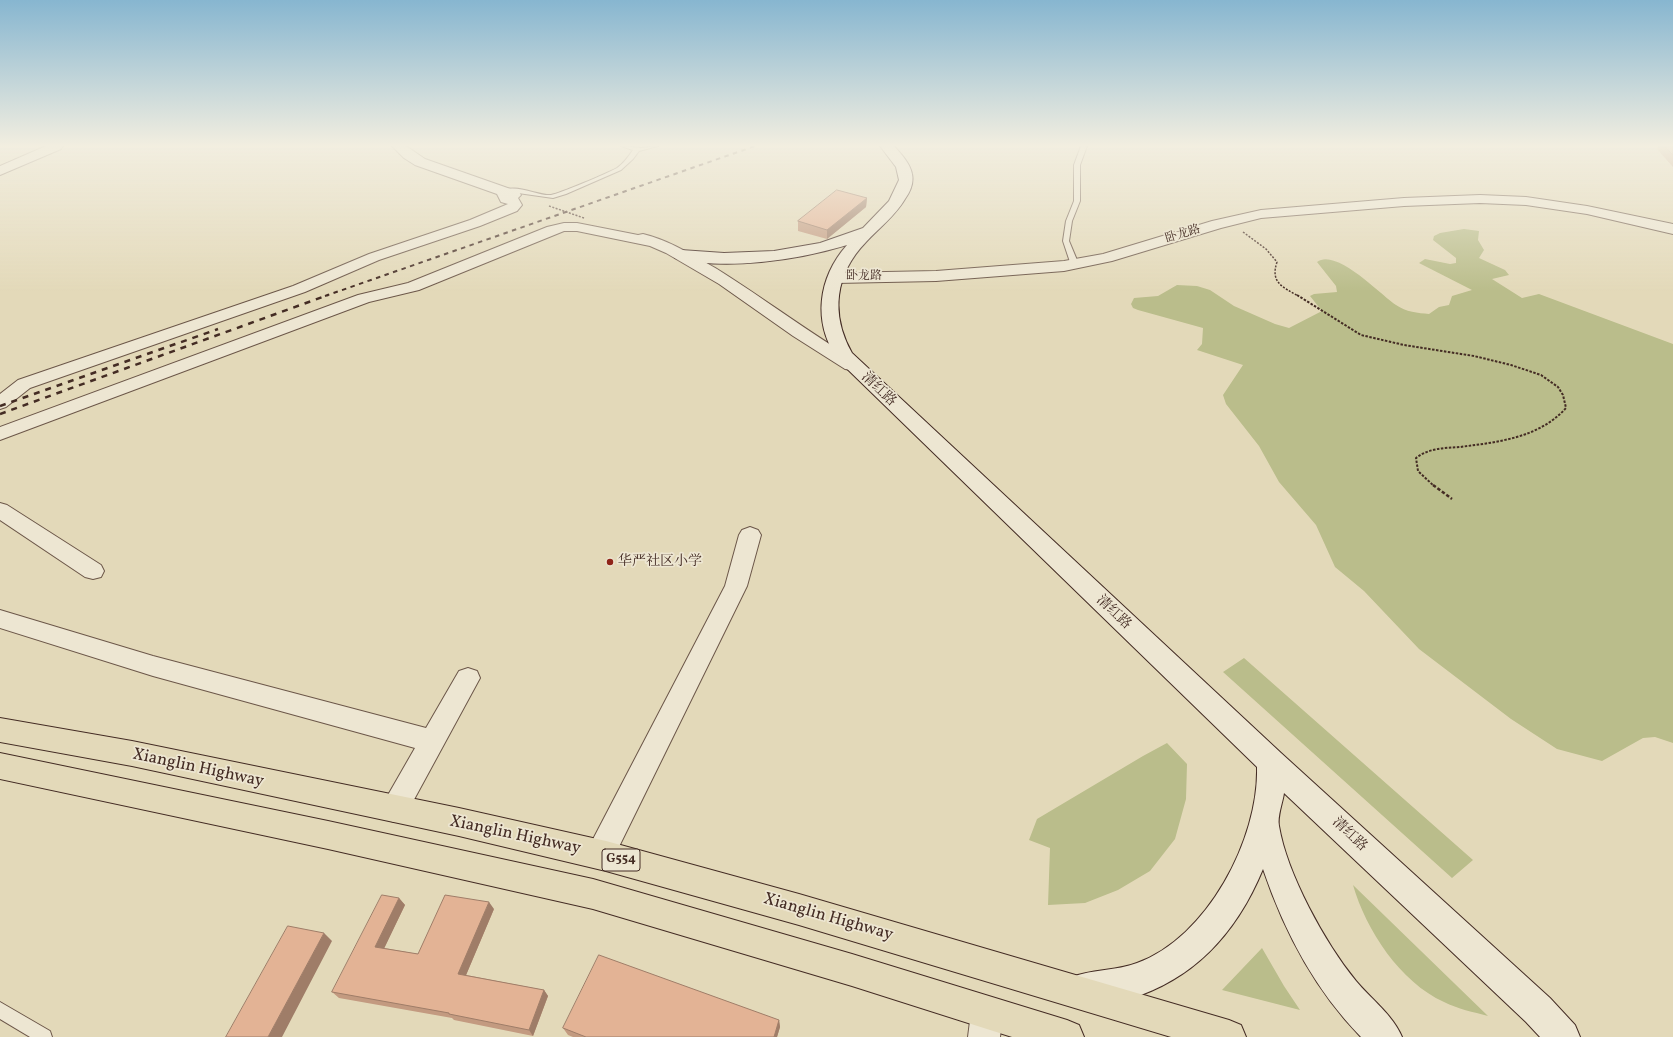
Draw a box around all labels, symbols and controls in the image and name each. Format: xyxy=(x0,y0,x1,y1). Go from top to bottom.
street label: 卧龙路 xyxy=(1164,223,1202,247)
street label: 卧龙路 xyxy=(846,270,882,284)
street label: 清红路 xyxy=(857,370,899,410)
place label: 华严社区小学 xyxy=(618,554,702,570)
marker: 华严社区小学 xyxy=(605,557,615,567)
street label: 清红路 xyxy=(1092,593,1134,633)
street label: Xianglin Highway xyxy=(130,745,266,793)
street label: Xianglin Highway xyxy=(447,812,583,860)
street label: 清红路 xyxy=(1328,815,1370,855)
road number: G554 xyxy=(602,849,640,871)
street label: Xianglin Highway xyxy=(761,890,895,946)

